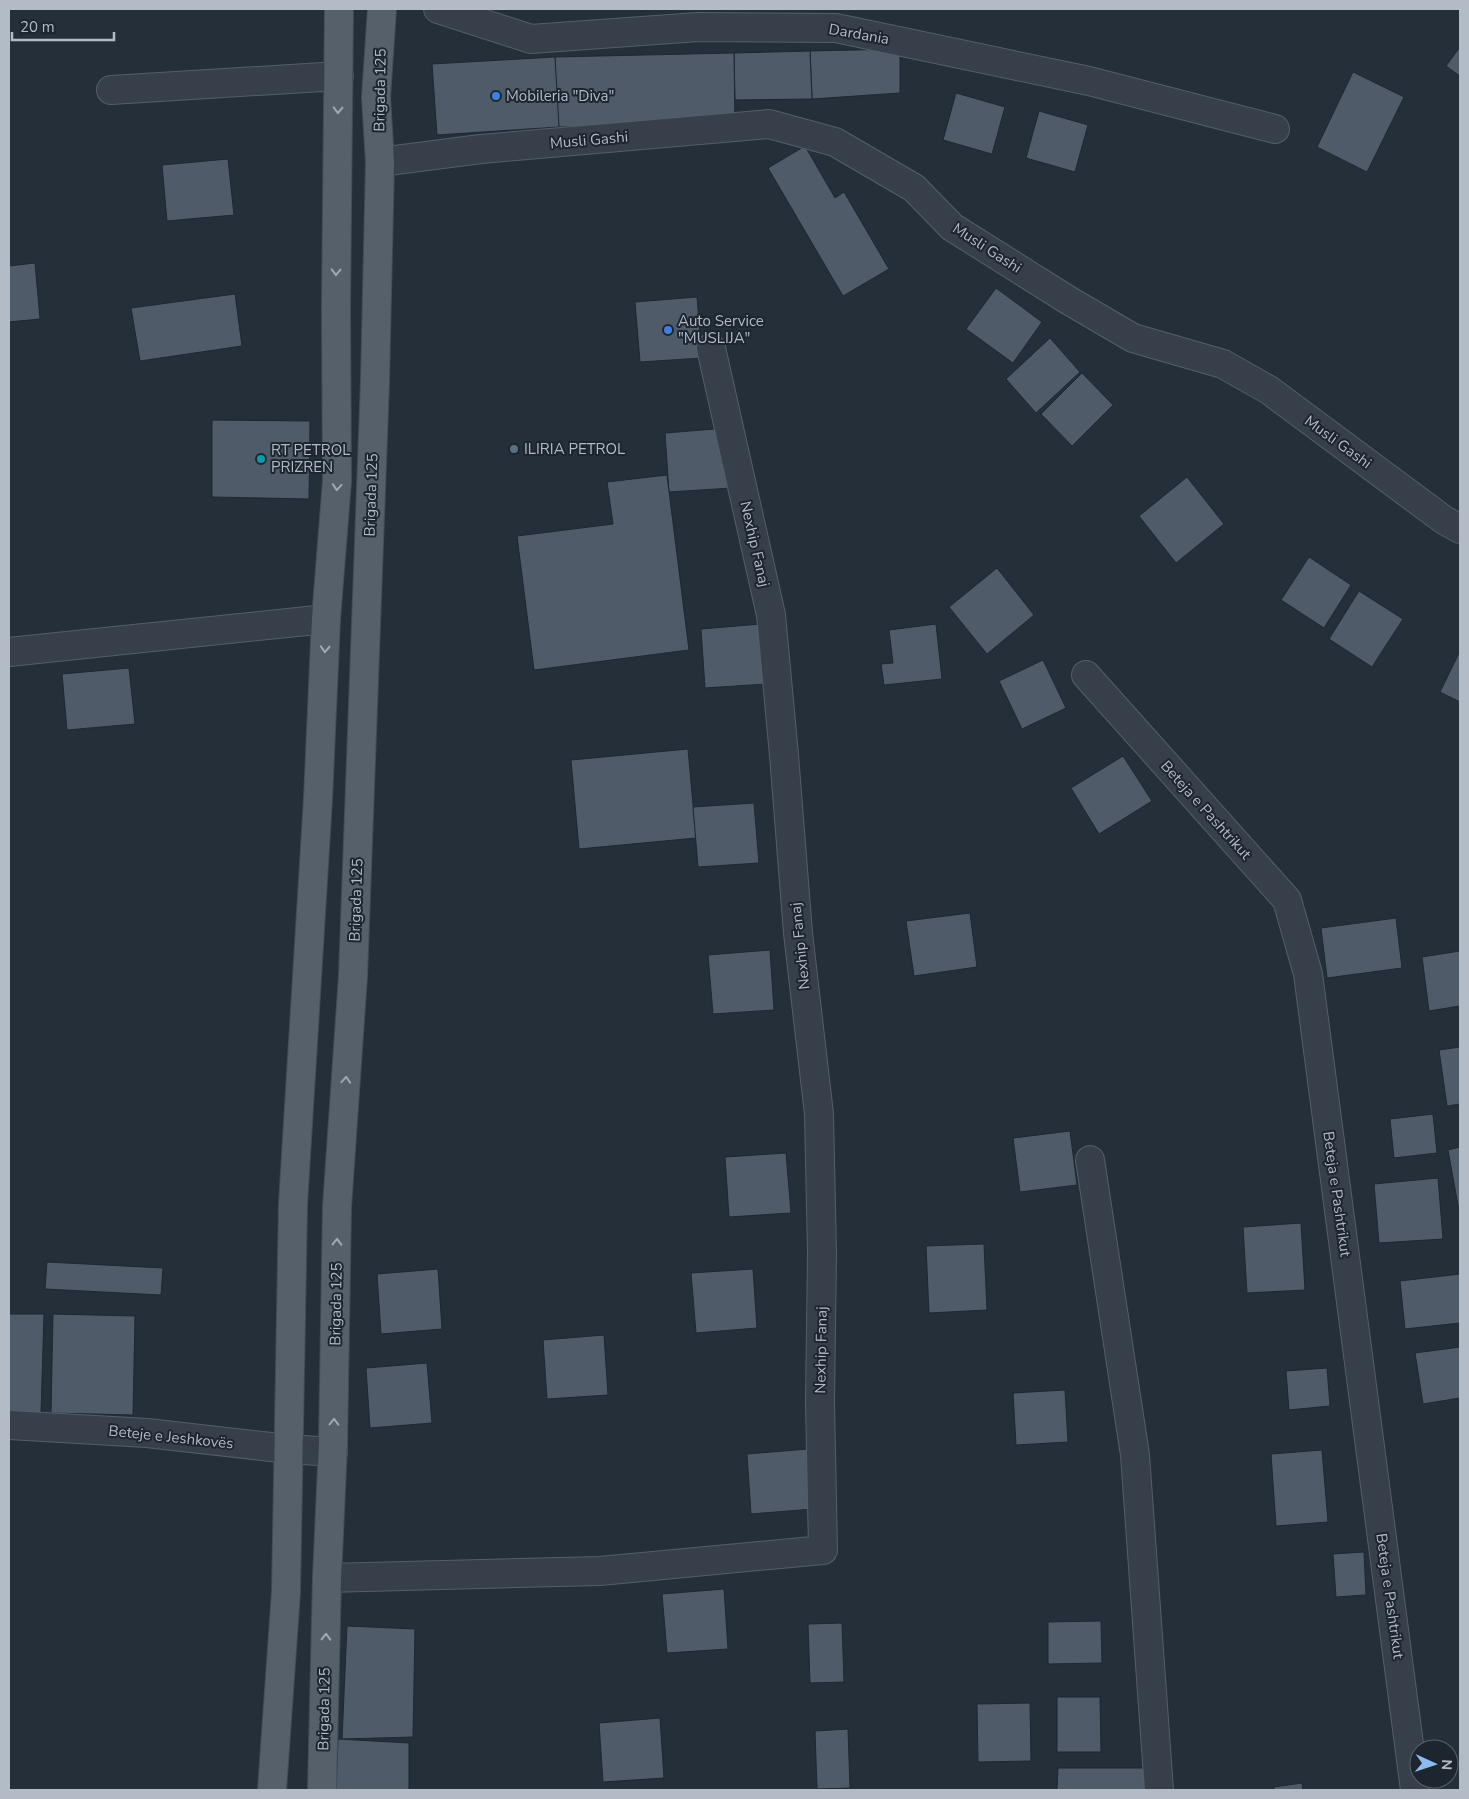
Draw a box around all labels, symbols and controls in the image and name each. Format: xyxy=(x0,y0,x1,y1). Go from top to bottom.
scale bar xyxy=(12,10,115,42)
text: 20 m xyxy=(20,17,55,37)
street label: Dardania xyxy=(827,19,891,49)
street label: Brigada 125 xyxy=(369,48,391,132)
place label: Mobileria "Diva" xyxy=(506,86,614,106)
marker: Mobileria "Diva" xyxy=(490,90,502,102)
one-way arrow xyxy=(333,106,343,114)
street label: Musli Gashi xyxy=(549,127,629,153)
street label: Musli Gashi xyxy=(949,218,1025,278)
one-way arrow xyxy=(331,269,341,277)
place label: Auto Service "MUSLIJA" xyxy=(678,311,764,348)
marker: Auto Service "MUSLIJA" xyxy=(662,324,674,336)
street label: Musli Gashi xyxy=(1300,411,1376,473)
place label: ILIRIA PETROL xyxy=(524,439,625,459)
place label: RT PETROL PRIZREN xyxy=(271,440,350,477)
marker: ILIRIA PETROL xyxy=(508,443,520,455)
marker: RT PETROL PRIZREN xyxy=(255,453,267,465)
street label: Brigada 125 xyxy=(360,453,382,537)
one-way arrow xyxy=(331,484,342,492)
street label: Nexhip Fanaj xyxy=(735,499,775,589)
one-way arrow xyxy=(320,646,331,654)
street label: Beteja e Pashtrikut xyxy=(1156,756,1256,864)
street label: Brigada 125 xyxy=(345,858,367,942)
street label: Nexhip Fanaj xyxy=(785,902,815,990)
one-way arrow xyxy=(340,1075,351,1083)
street label: Beteja e Pashtrikut xyxy=(1318,1130,1356,1259)
one-way arrow xyxy=(331,1237,342,1245)
street label: Brigada 125 xyxy=(325,1262,347,1346)
street label: Nexhip Fanaj xyxy=(810,1306,832,1394)
one-way arrow xyxy=(328,1417,339,1425)
street label: Beteje e Jeshkovës xyxy=(108,1421,234,1453)
street label: Beteja e Pashtrikut xyxy=(1371,1532,1409,1661)
one-way arrow xyxy=(320,1632,331,1640)
street label: Brigada 125 xyxy=(313,1667,335,1751)
north arrow xyxy=(1409,1739,1459,1789)
text: N xyxy=(1437,1759,1456,1770)

